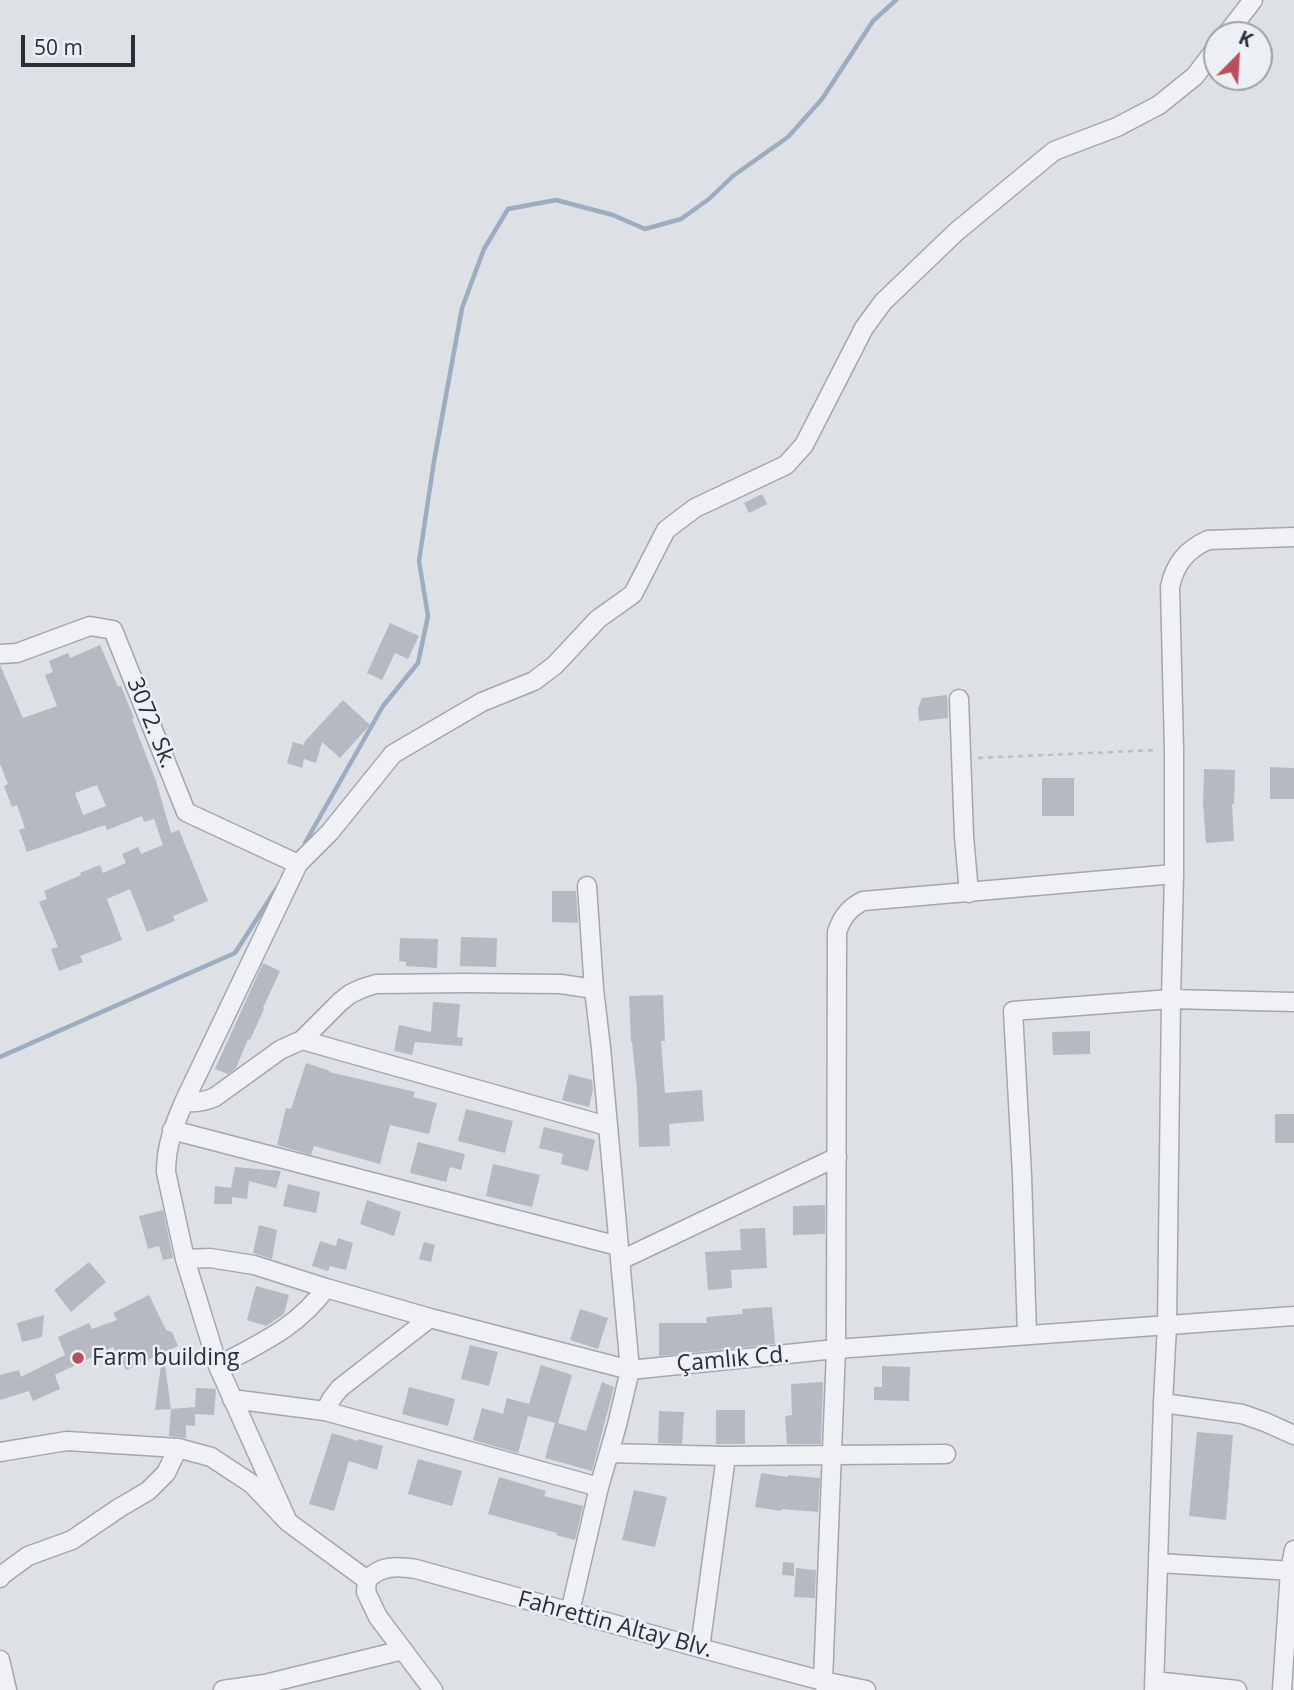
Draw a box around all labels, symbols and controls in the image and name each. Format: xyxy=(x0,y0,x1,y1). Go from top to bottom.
scale bar xyxy=(24,21,138,65)
north arrow xyxy=(1203,21,1273,91)
text: K xyxy=(1235,24,1257,53)
text: 50 m xyxy=(34,33,83,61)
street label: 3072. Sk. xyxy=(120,674,182,772)
street label: Çamlık Cd. xyxy=(676,1341,790,1379)
place label: Farm building xyxy=(92,1344,240,1372)
marker: Farm building xyxy=(70,1350,86,1366)
street label: Fahrettin Altay Blv. xyxy=(515,1586,715,1664)

